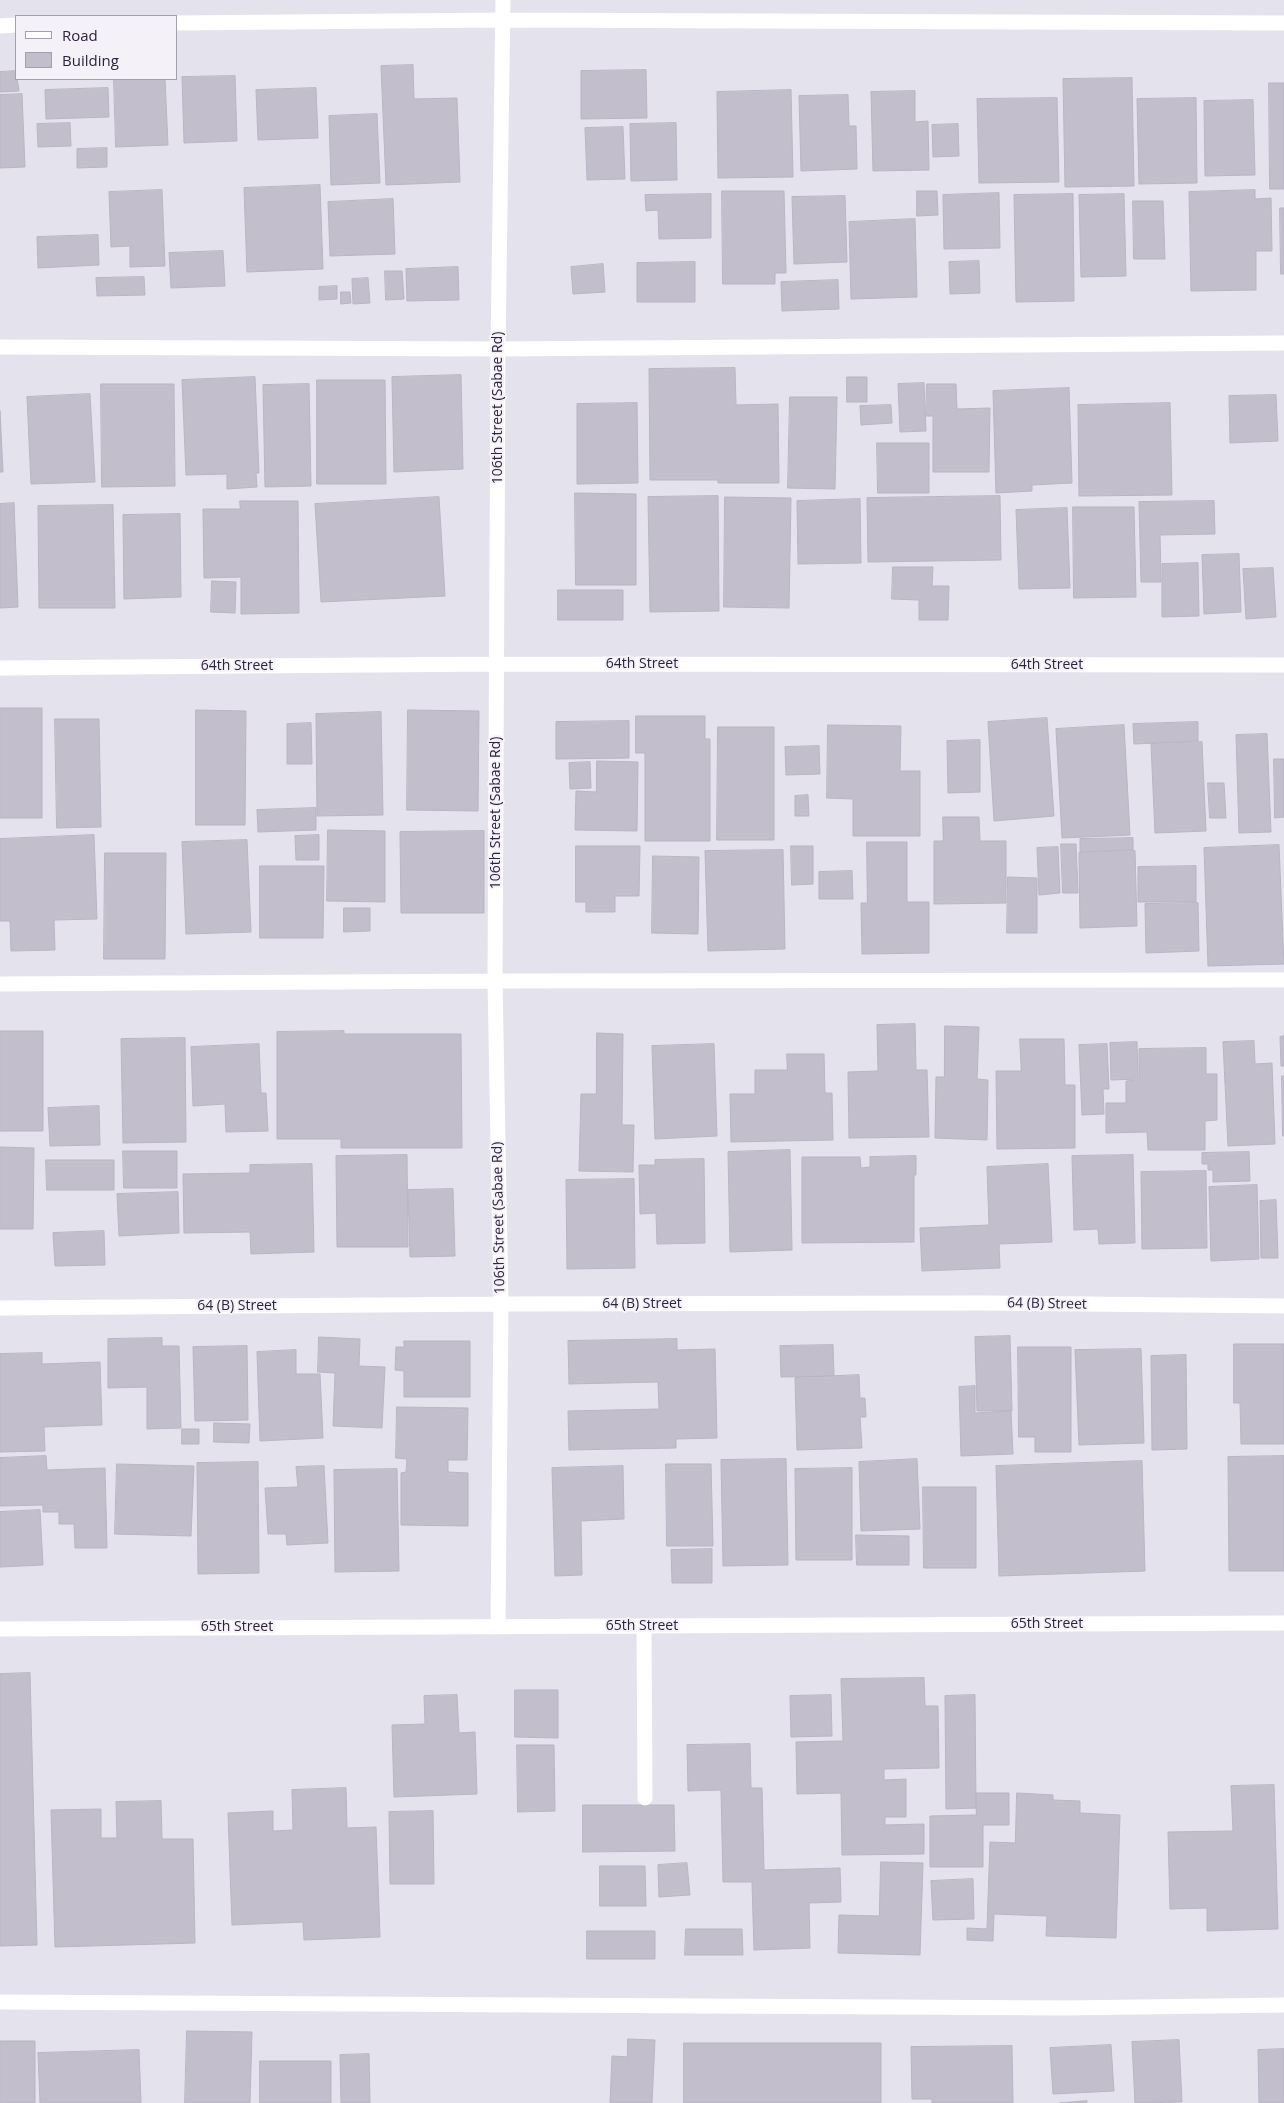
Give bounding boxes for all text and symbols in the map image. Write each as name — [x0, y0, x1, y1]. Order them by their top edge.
legend — [15, 15, 178, 80]
text: Road — [62, 25, 98, 45]
text: Building — [62, 50, 119, 70]
street label: 106th Street (Sabae Rd) — [490, 332, 506, 484]
street label: 64th Street — [606, 656, 678, 672]
street label: 64th Street — [1011, 657, 1083, 673]
street label: 64th Street — [201, 658, 273, 674]
street label: 106th Street (Sabae Rd) — [488, 737, 504, 889]
street label: 106th Street (Sabae Rd) — [489, 1142, 509, 1294]
street label: 64 (B) Street — [1007, 1295, 1087, 1313]
street label: 64 (B) Street — [602, 1296, 682, 1312]
street label: 64 (B) Street — [197, 1298, 277, 1314]
street label: 65th Street — [1011, 1616, 1083, 1632]
street label: 65th Street — [606, 1618, 678, 1634]
street label: 65th Street — [201, 1619, 273, 1635]

